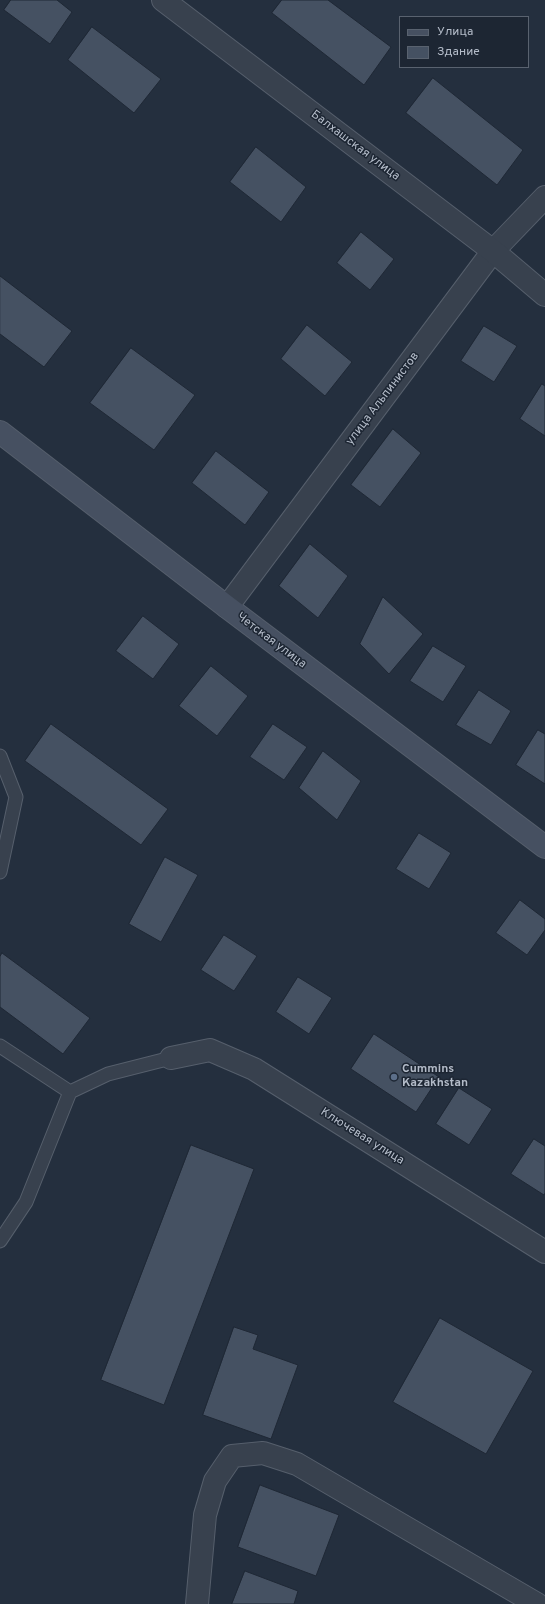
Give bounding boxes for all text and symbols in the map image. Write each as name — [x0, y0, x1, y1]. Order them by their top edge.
legend — [399, 16, 529, 68]
text: Улица — [437, 24, 473, 40]
text: Здание — [437, 44, 480, 60]
street label: Балхашская улица — [308, 108, 402, 184]
street label: улица Альпинистов — [343, 350, 423, 448]
street label: Четская улица — [233, 610, 309, 672]
place label: Cummins Kazakhstan — [402, 1063, 468, 1091]
marker: Cummins Kazakhstan — [389, 1072, 399, 1082]
street label: Ключевая улица — [317, 1105, 407, 1169]

